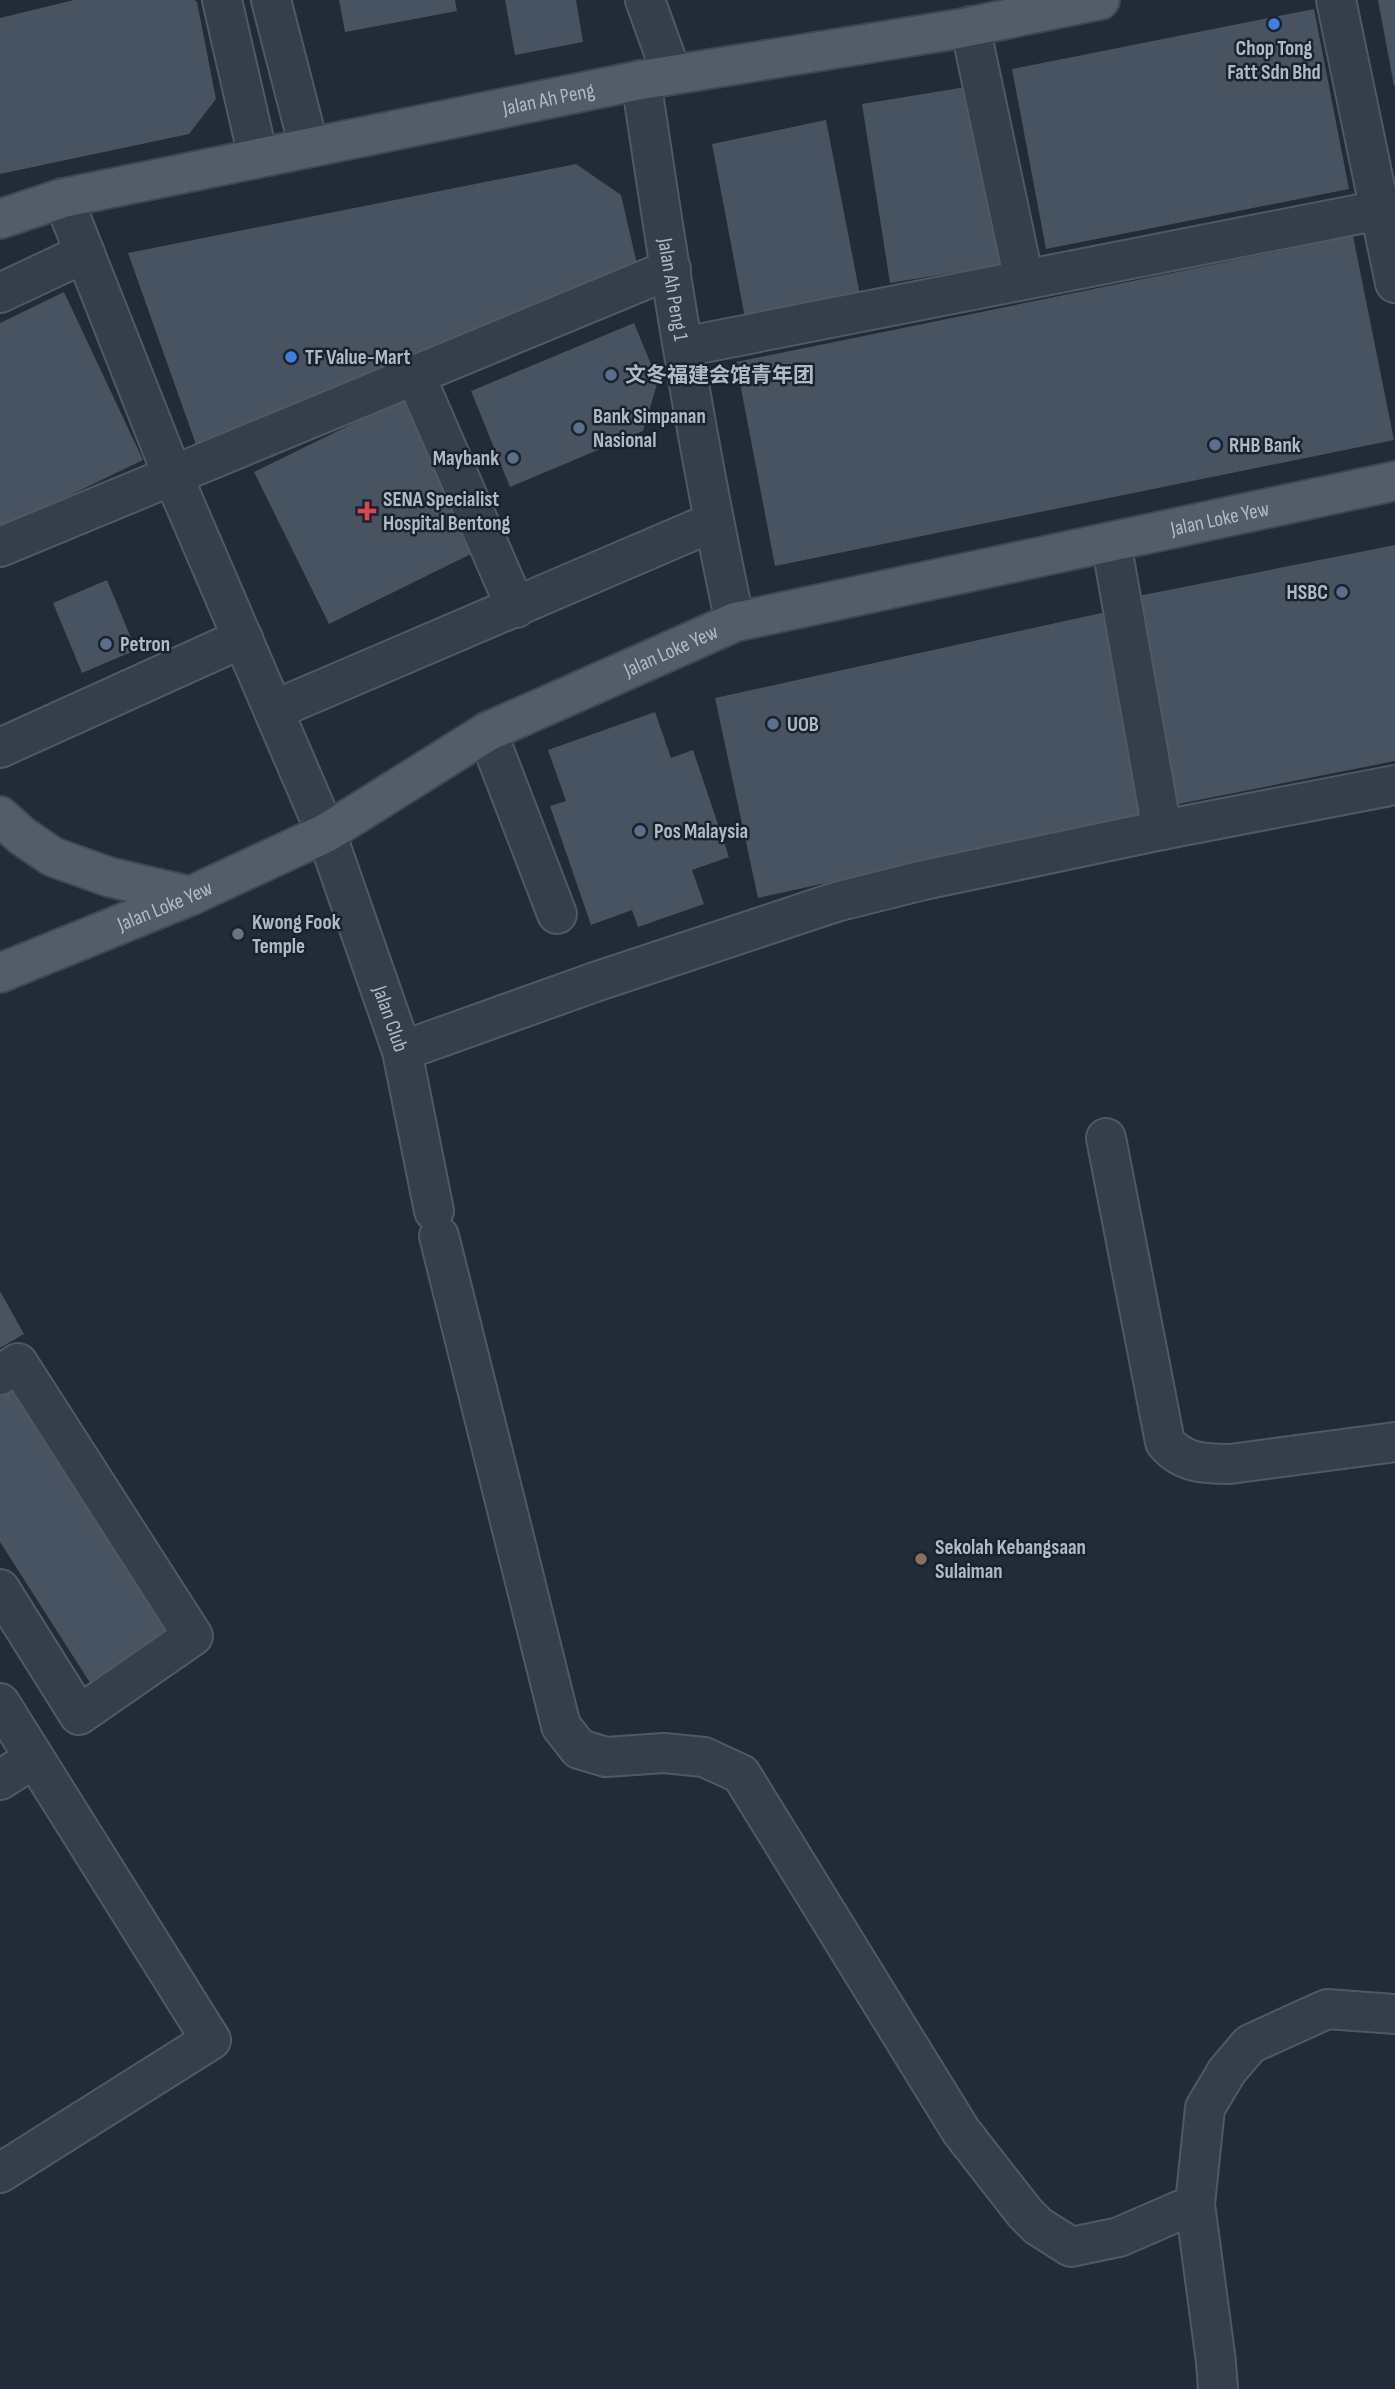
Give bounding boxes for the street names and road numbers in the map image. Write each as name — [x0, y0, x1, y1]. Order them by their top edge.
street label: Jalan Ah Peng — [499, 77, 597, 121]
street label: Jalan Ah Peng 1 — [653, 235, 694, 343]
street label: Jalan Loke Yew — [1167, 496, 1272, 541]
street label: Jalan Loke Yew — [619, 619, 722, 683]
street label: Jalan Loke Yew — [113, 875, 216, 937]
street label: Jalan Club — [367, 981, 414, 1055]

